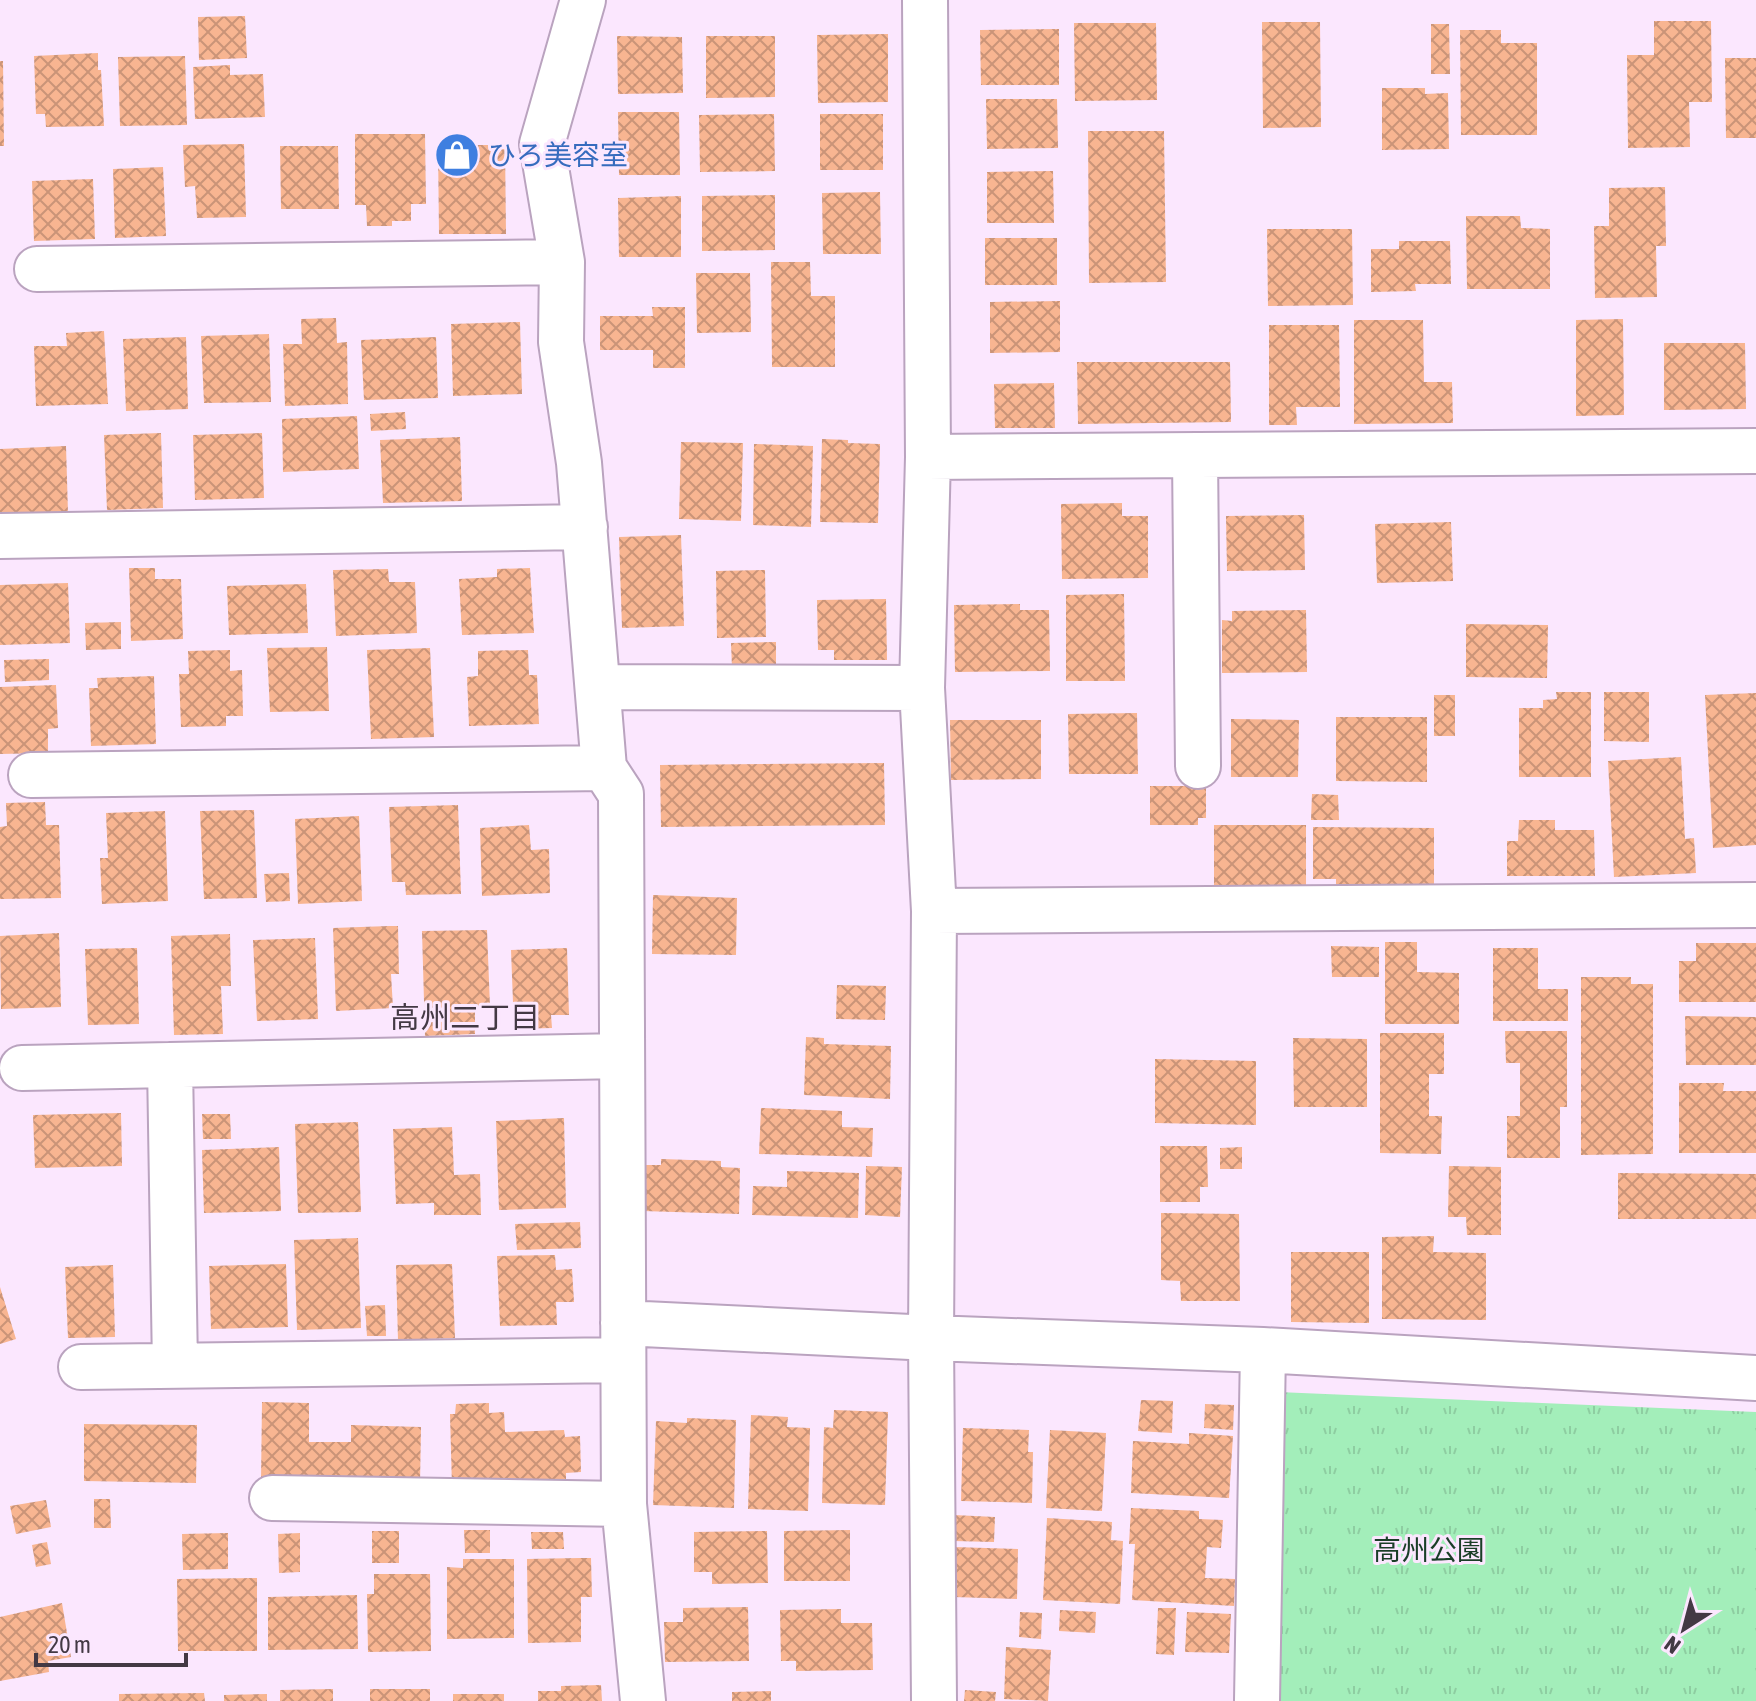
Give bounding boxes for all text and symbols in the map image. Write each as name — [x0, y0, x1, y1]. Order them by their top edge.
shop icon: ひろ美容室 — [433, 131, 481, 179]
place label: ひろ美容室 — [488, 139, 628, 171]
district label: 高州二丁目 — [390, 1000, 540, 1034]
park label: 高州公園 — [1373, 1534, 1485, 1566]
north arrow — [1644, 1589, 1724, 1669]
scale bar — [36, 1617, 186, 1667]
text: 20 m — [48, 1631, 91, 1658]
text: N — [1659, 1631, 1685, 1660]

